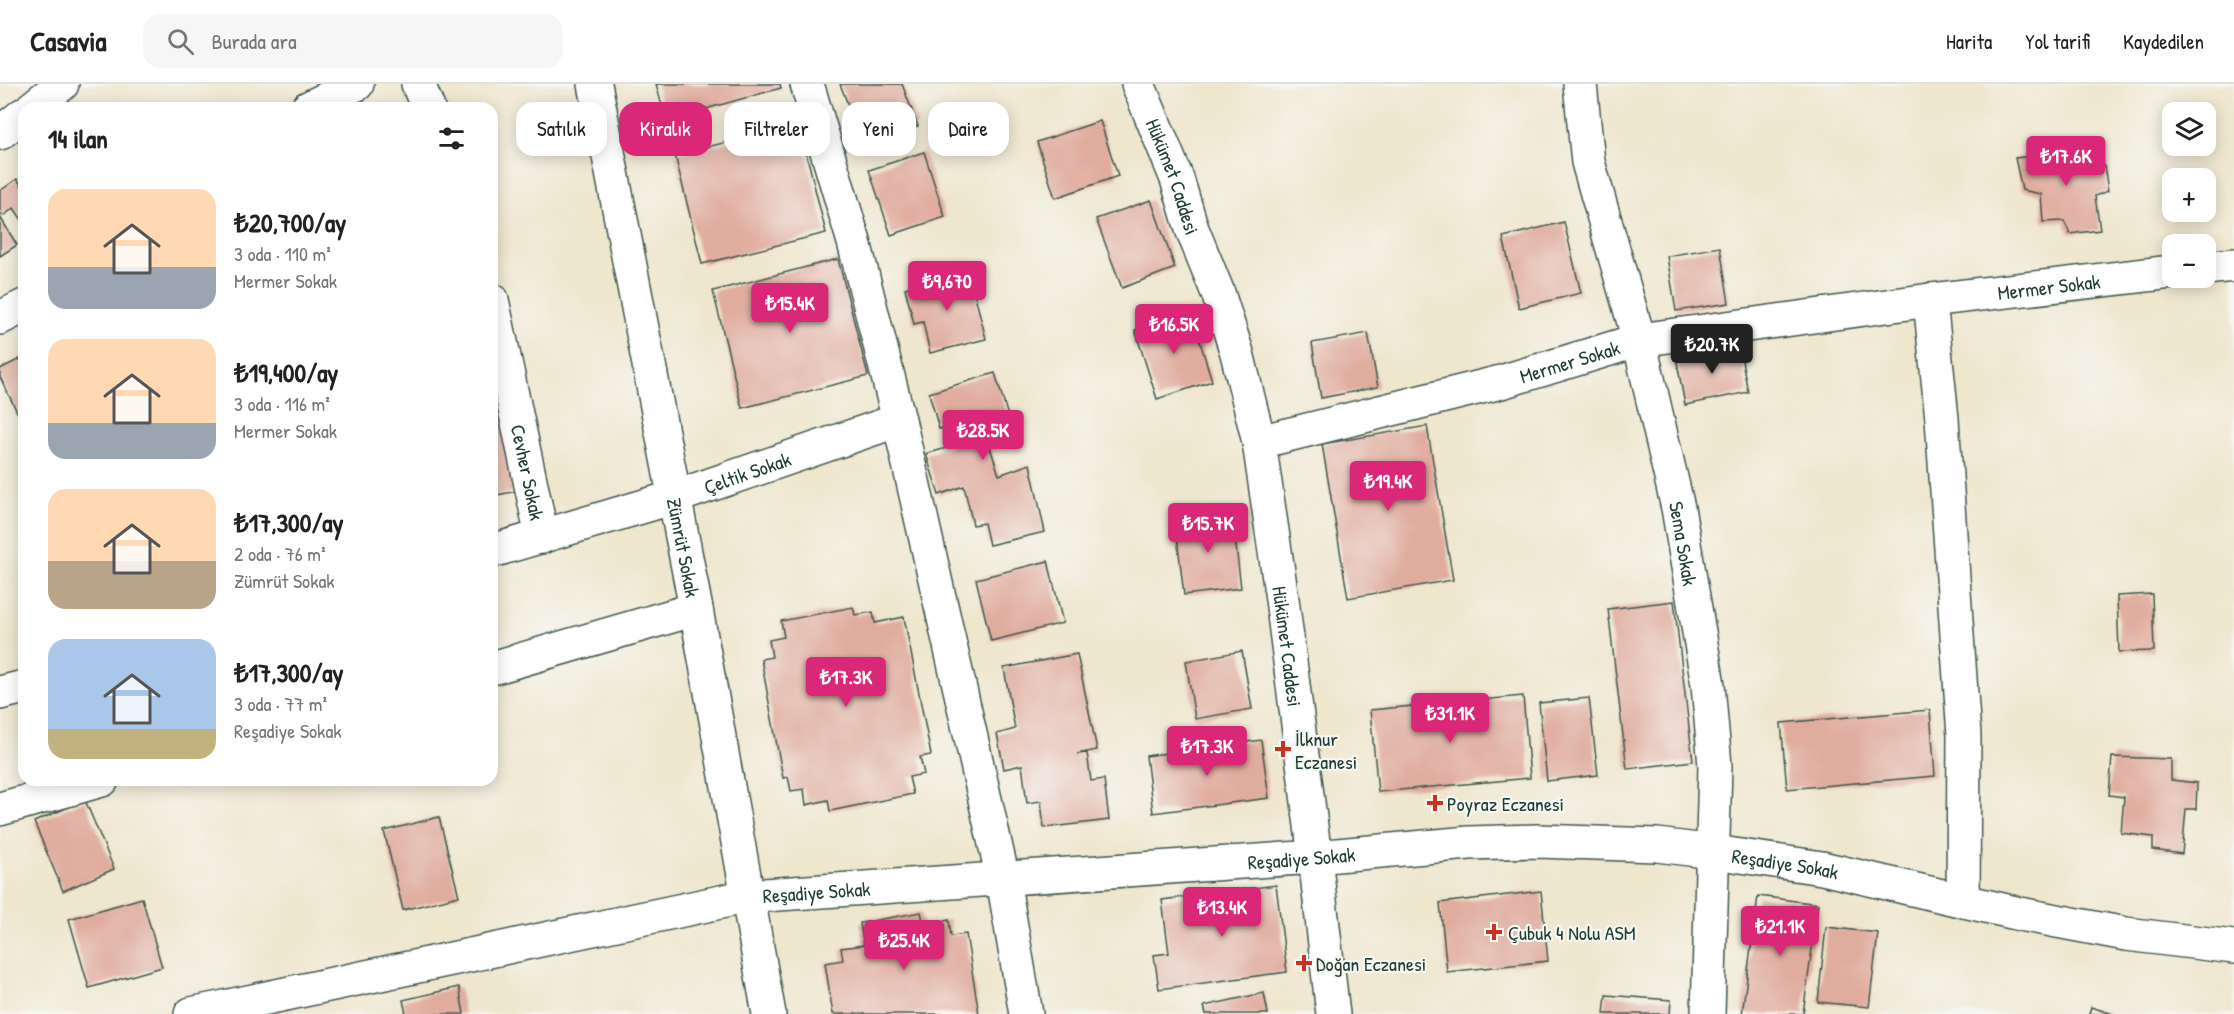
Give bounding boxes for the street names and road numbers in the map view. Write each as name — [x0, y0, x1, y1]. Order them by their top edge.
street label: Hükümet Caddesi — [1140, 114, 1206, 239]
street label: Mermer Sokak — [1996, 267, 2102, 306]
street label: Mermer Sokak — [1516, 333, 1623, 389]
street label: Cevher Sokak — [505, 422, 552, 523]
street label: Çeltik Sokak — [700, 445, 794, 500]
street label: Zümrüt Sokak — [661, 496, 707, 599]
street label: Sema Sokak — [1663, 499, 1704, 588]
street label: Hükümet Caddesi — [1267, 584, 1309, 708]
street label: Reşadiye Sokak — [1247, 840, 1356, 875]
street label: Reşadiye Sokak — [1730, 841, 1841, 885]
street label: Reşadiye Sokak — [762, 874, 871, 909]

